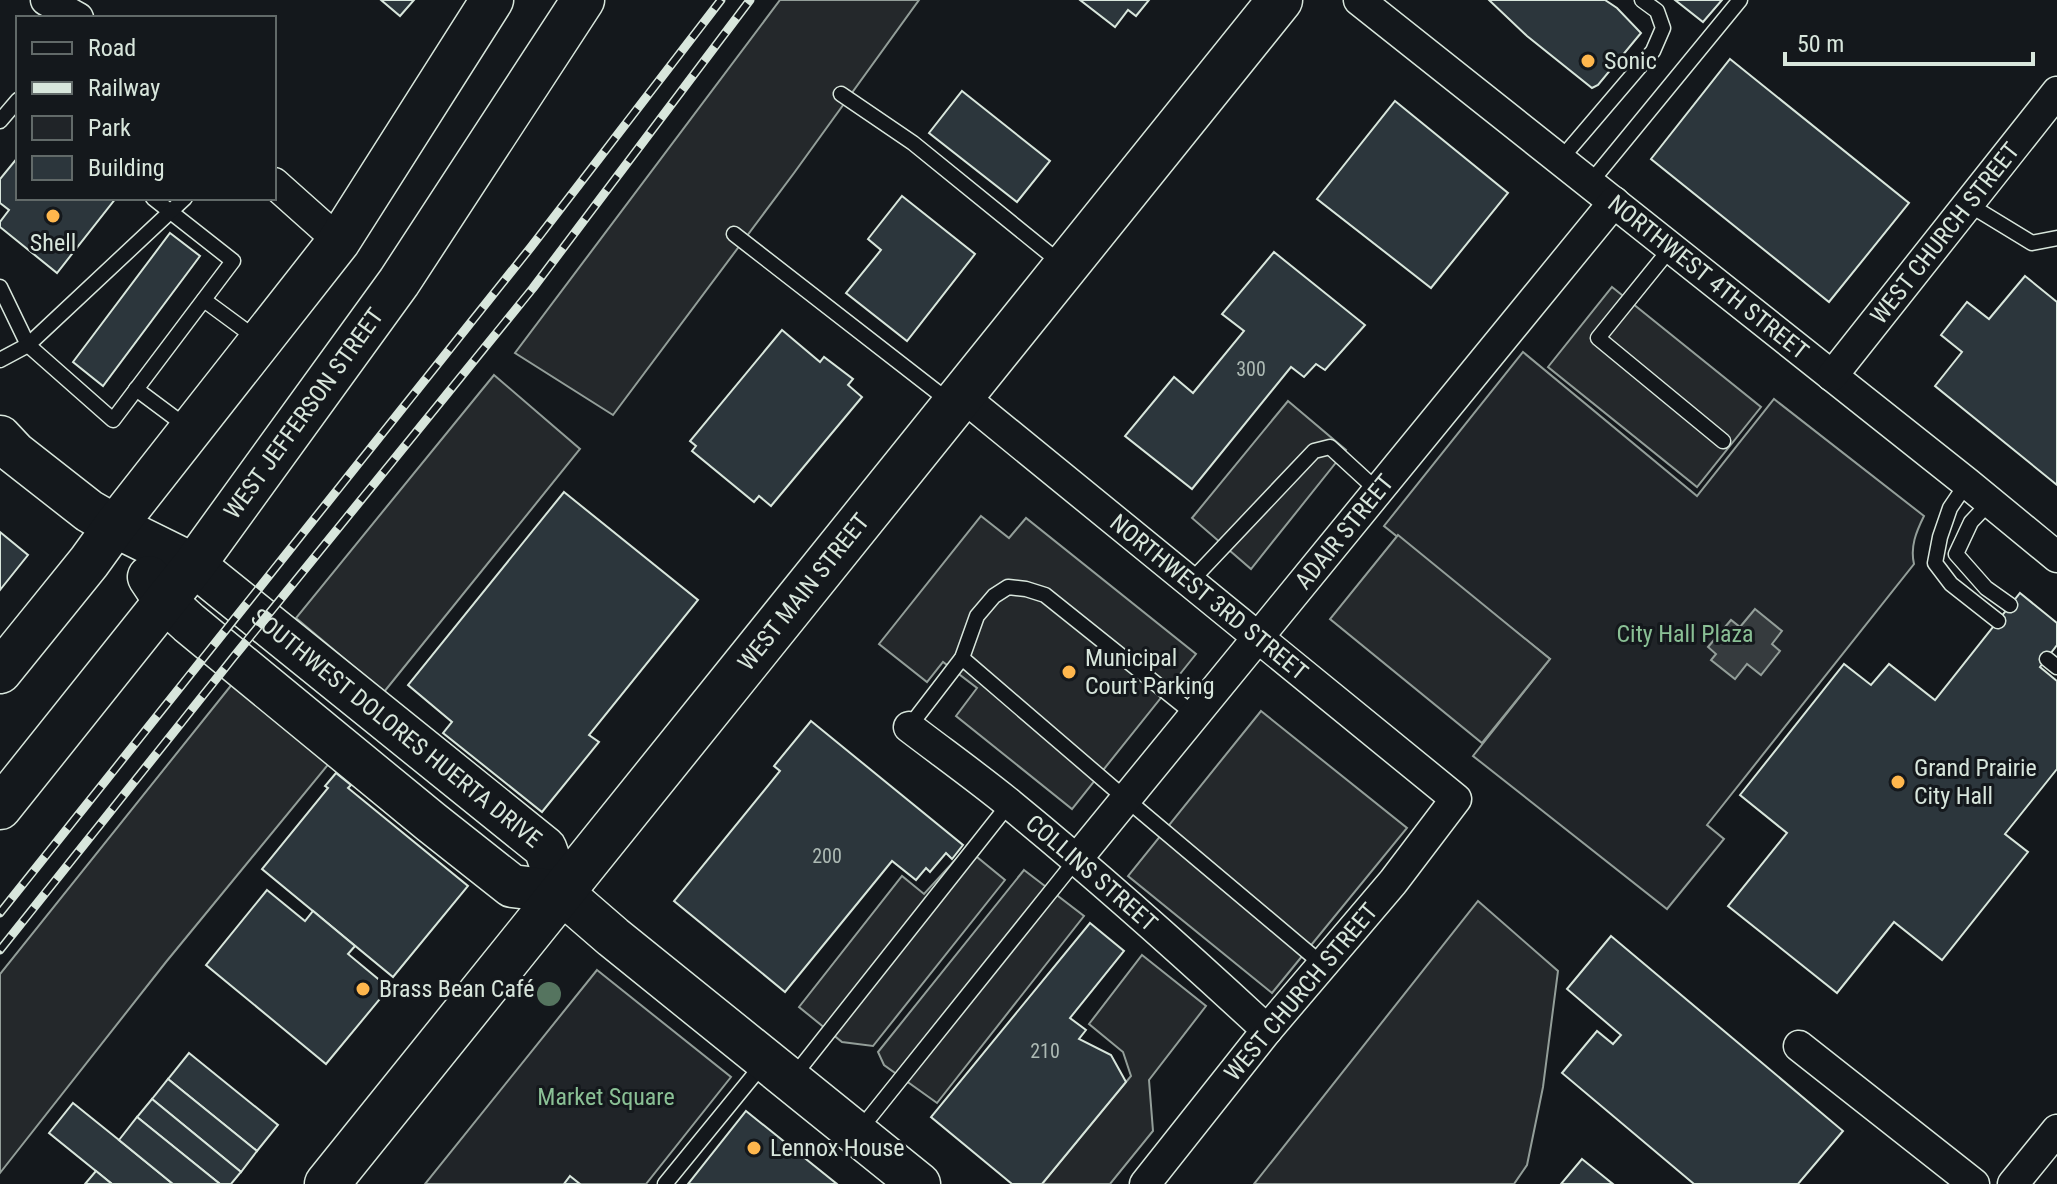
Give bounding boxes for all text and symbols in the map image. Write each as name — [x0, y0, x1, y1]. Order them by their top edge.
legend — [16, 16, 276, 200]
scale bar — [1785, 16, 2033, 66]
text: 50 m — [1797, 30, 1844, 58]
text: Road — [88, 34, 136, 62]
place label: Sonic — [1604, 47, 1657, 75]
marker: Sonic — [1579, 52, 1597, 70]
text: Railway — [88, 74, 160, 102]
text: Park — [88, 114, 131, 142]
street label: WEST CHURCH STREET — [1865, 137, 2025, 330]
text: Building — [88, 154, 165, 182]
street label: NORTHWEST 4TH STREET — [1602, 189, 1814, 365]
marker: Shell — [44, 207, 62, 225]
place label: Shell — [30, 229, 76, 257]
street label: WEST JEFFERSON STREET — [218, 303, 389, 524]
house number: 300 — [1236, 357, 1266, 381]
street label: ADAIR STREET — [1289, 469, 1399, 595]
street label: WEST MAIN STREET — [732, 508, 875, 676]
street label: NORTHWEST 3RD STREET — [1104, 508, 1313, 686]
street label: SOUTHWEST DOLORES HUERTA DRIVE — [246, 603, 547, 854]
park label: City Hall Plaza — [1617, 620, 1753, 648]
place label: Municipal Court Parking — [1085, 644, 1215, 700]
marker: Municipal Court Parking — [1060, 663, 1078, 681]
place label: Grand Prairie City Hall — [1914, 754, 2037, 810]
marker: Grand Prairie City Hall — [1889, 773, 1907, 791]
street label: COLLINS STREET — [1020, 809, 1163, 937]
house number: 200 — [812, 844, 842, 868]
street label: WEST CHURCH STREET — [1219, 898, 1383, 1086]
place label: Brass Bean Café — [379, 975, 534, 1003]
marker: Brass Bean Café — [354, 980, 372, 998]
house number: 210 — [1030, 1039, 1060, 1063]
park label: Market Square — [537, 1083, 675, 1111]
place label: Lennox House — [770, 1134, 904, 1162]
marker: Lennox House — [745, 1139, 763, 1157]

